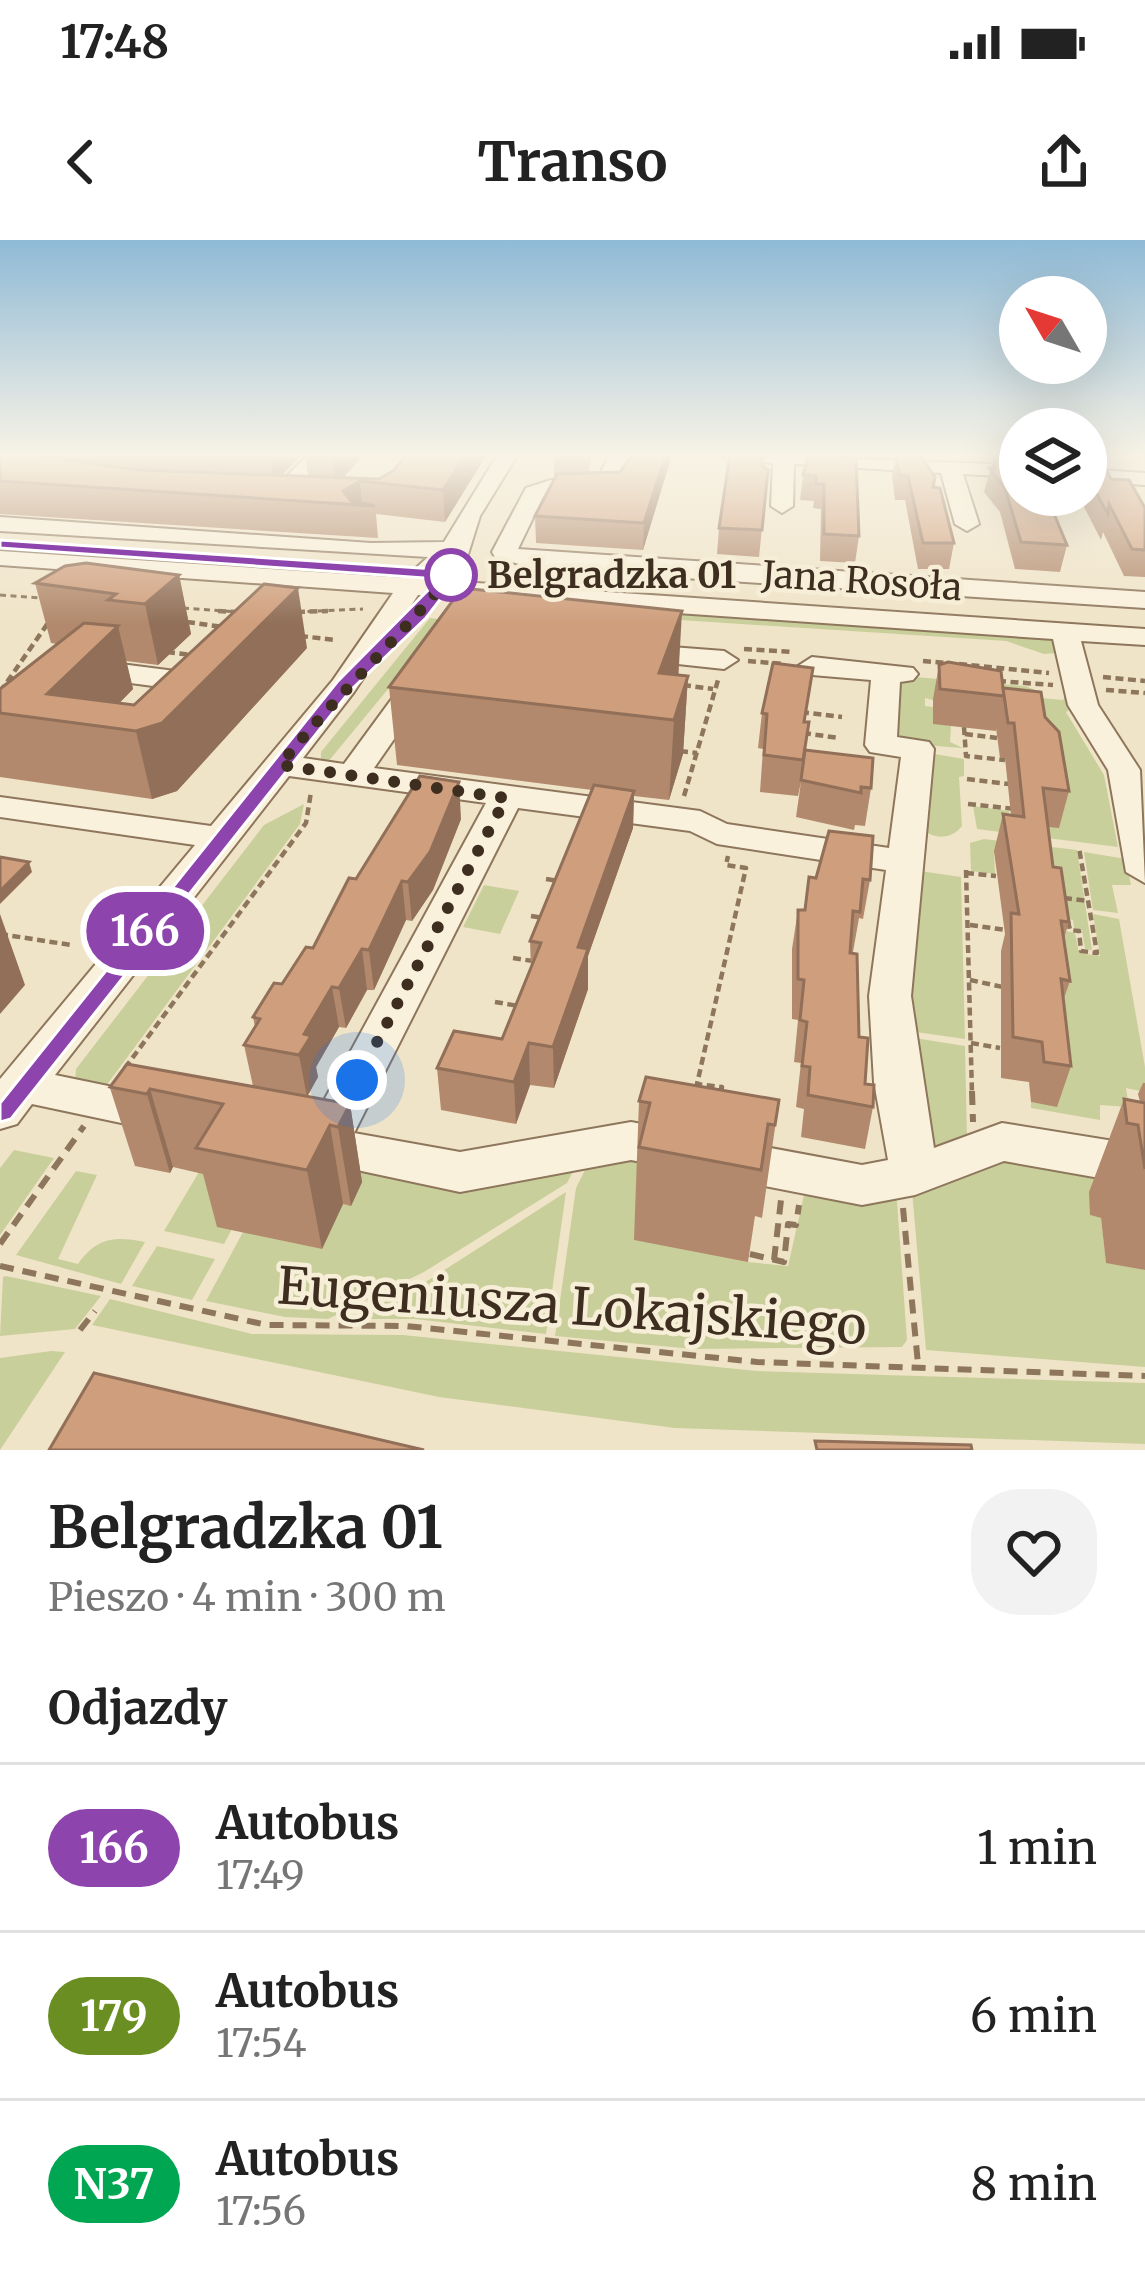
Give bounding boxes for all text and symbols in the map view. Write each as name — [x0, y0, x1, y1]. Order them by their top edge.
text: 17:48 — [60, 14, 169, 70]
text: Transo — [478, 128, 667, 196]
icon: back — [48, 129, 114, 195]
icon: share — [1031, 129, 1097, 195]
north arrow — [999, 276, 1107, 384]
map controls — [999, 276, 1107, 516]
button: layers — [999, 408, 1107, 516]
marker: Belgradzka 01 — [426, 550, 476, 600]
street label: Jana Rosoła — [760, 552, 963, 610]
place label: Belgradzka 01 — [487, 553, 736, 598]
line badge: 166 — [76, 892, 214, 970]
text: 166 — [110, 905, 180, 957]
your location — [327, 1050, 387, 1110]
street label: Eugeniusza Lokajskiego — [275, 1253, 869, 1359]
button: heart — [971, 1489, 1097, 1615]
text: Belgradzka 01 — [48, 1492, 443, 1564]
text: Pieszo · 4 min · 300 m — [48, 1573, 446, 1622]
text: Odjazdy — [48, 1680, 228, 1736]
text: Autobus — [216, 1795, 399, 1851]
text: 1 min — [977, 1820, 1097, 1876]
text: 166 — [79, 1822, 149, 1874]
text: 17:49 — [216, 1851, 305, 1900]
text: Autobus — [216, 1963, 399, 2019]
text: 6 min — [970, 1988, 1097, 2044]
text: 179 — [80, 1990, 148, 2042]
text: 17:54 — [216, 2019, 306, 2068]
text: Autobus — [216, 2131, 399, 2187]
text: 8 min — [971, 2156, 1097, 2212]
text: N37 — [74, 2158, 154, 2210]
text: 17:56 — [216, 2187, 306, 2236]

